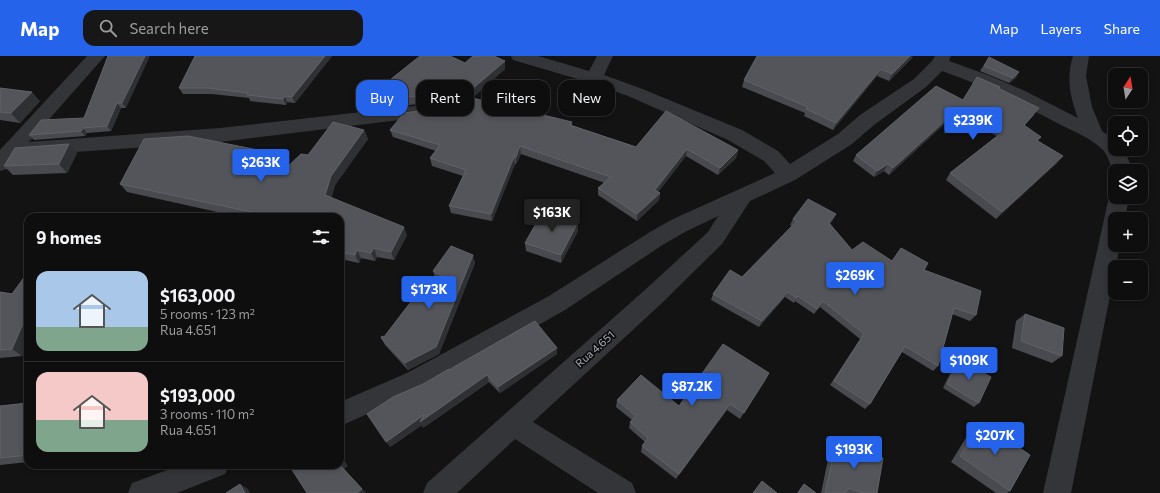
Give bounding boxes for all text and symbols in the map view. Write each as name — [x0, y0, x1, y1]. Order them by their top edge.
search box — [83, 10, 363, 46]
text: Map — [20, 17, 59, 40]
icon: search — [97, 17, 119, 39]
text: Search here — [129, 19, 209, 37]
text: Map — [990, 20, 1018, 37]
text: Layers — [1040, 20, 1082, 37]
text: Share — [1104, 20, 1140, 37]
north arrow — [1108, 68, 1148, 108]
map controls — [1108, 68, 1148, 300]
chip: Buy — [356, 80, 408, 116]
chip: Rent — [416, 80, 474, 116]
chip: Filters — [482, 80, 550, 116]
chip: New — [558, 80, 615, 116]
pin: $239K — [945, 107, 1001, 141]
text: $239K — [953, 112, 993, 128]
button: locate — [1108, 116, 1148, 156]
pin: $263K — [233, 149, 289, 183]
text: $263K — [241, 154, 281, 170]
button: layers — [1108, 164, 1148, 204]
pin: $163K — [524, 199, 580, 233]
text: $163K — [533, 204, 571, 220]
button: + — [1108, 212, 1148, 252]
icon: filters — [310, 226, 332, 248]
text: 9 homes — [36, 227, 101, 248]
button: − — [1108, 260, 1148, 300]
pin: $269K — [827, 262, 883, 296]
text: $269K — [835, 267, 875, 283]
pin: $173K — [401, 276, 457, 310]
text: $173K — [410, 281, 448, 297]
text: $163,000 — [160, 285, 235, 306]
icon: home — [68, 287, 116, 335]
text: 5 rooms · 123 m² — [160, 306, 255, 322]
text: Rua 4.651 — [160, 322, 217, 338]
street label: Rua 4.651 — [572, 328, 617, 370]
pin: $109K — [941, 347, 997, 381]
text: $109K — [949, 352, 989, 368]
pin: $87.2K — [659, 373, 725, 407]
text: $87.2K — [671, 378, 713, 394]
text: $193,000 — [160, 385, 235, 406]
icon: home — [68, 388, 116, 436]
text: 3 rooms · 110 m² — [160, 406, 254, 422]
text: Rua 4.651 — [160, 422, 217, 438]
pin: $207K — [967, 422, 1023, 456]
text: $207K — [975, 427, 1015, 443]
pin: $193K — [826, 436, 882, 470]
text: $193K — [835, 441, 873, 457]

